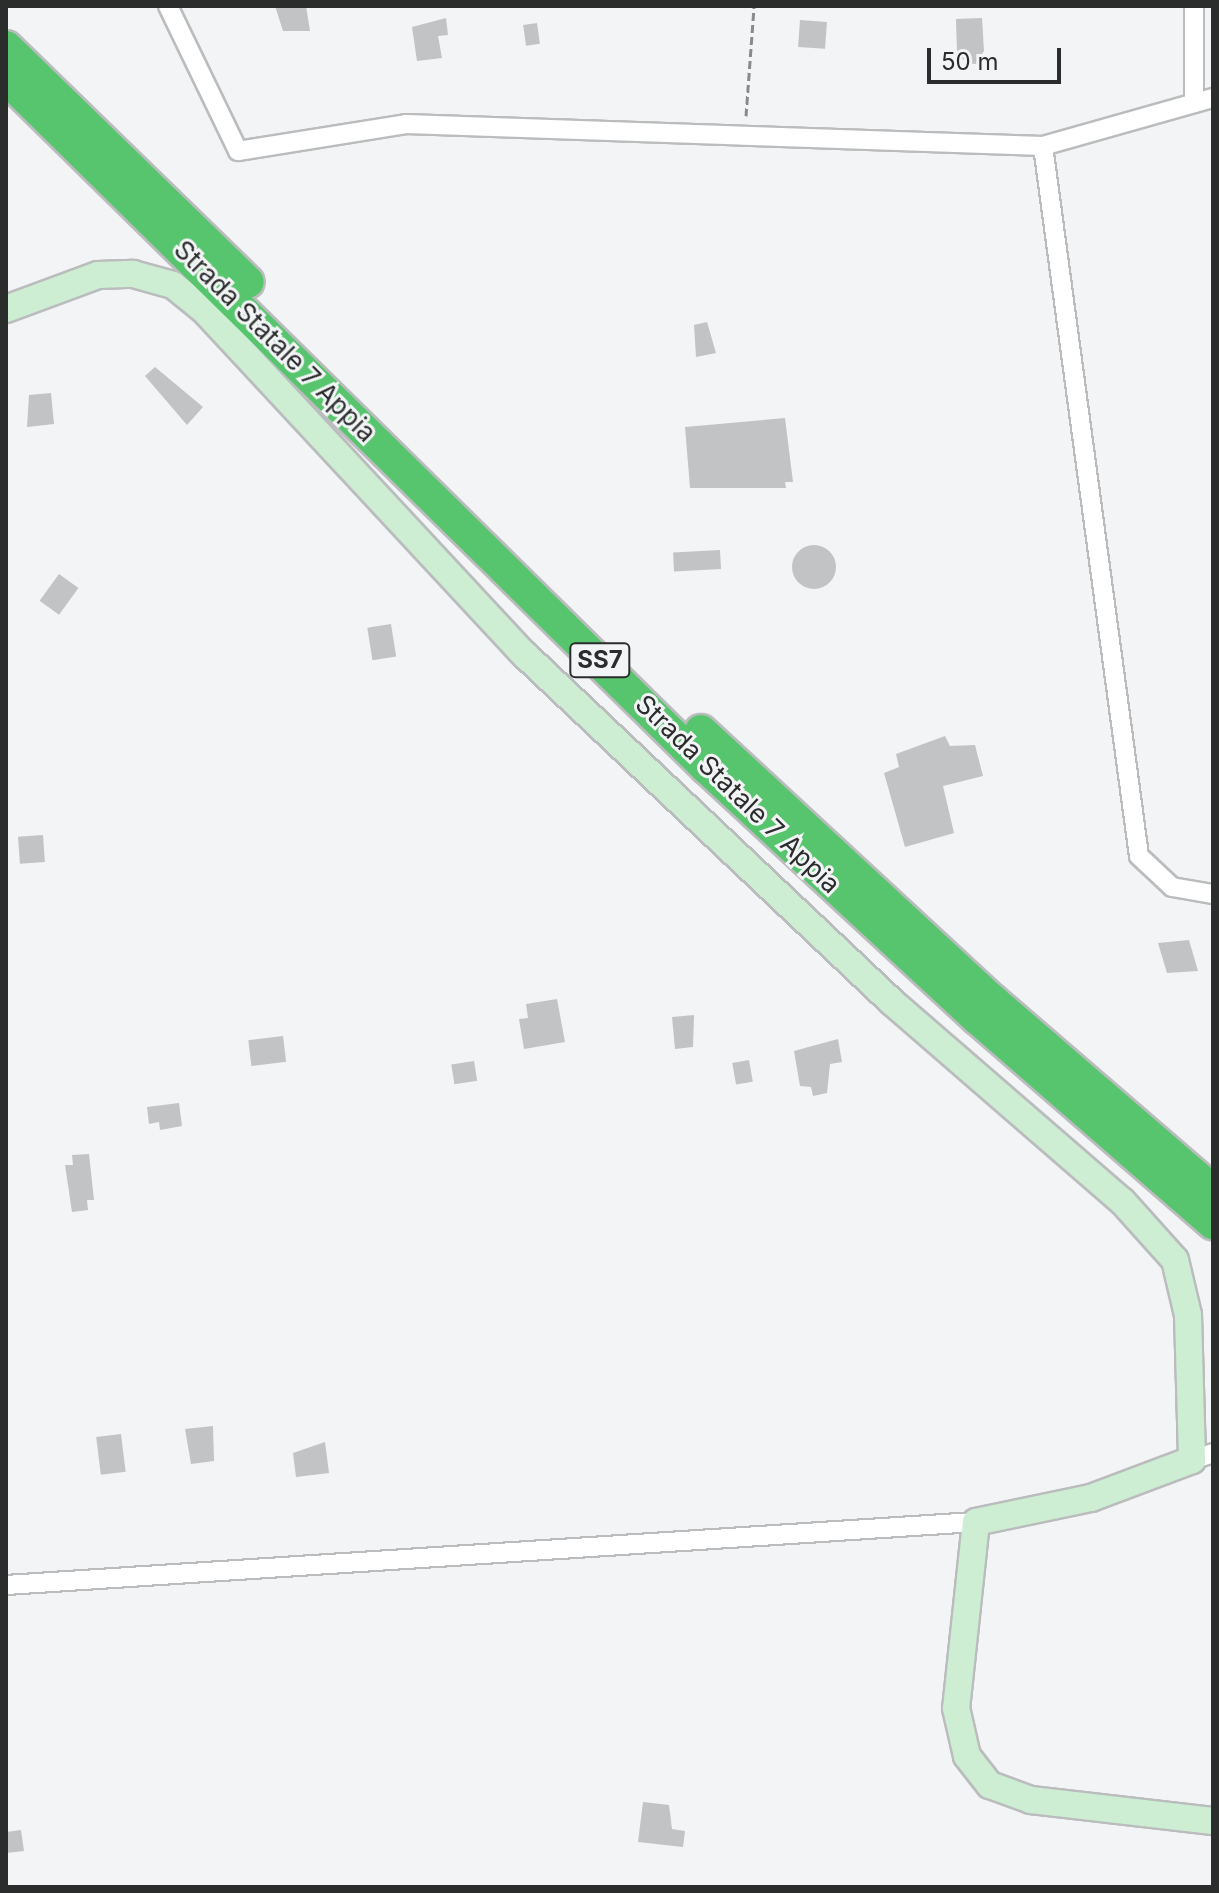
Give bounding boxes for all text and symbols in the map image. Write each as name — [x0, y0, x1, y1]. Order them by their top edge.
scale bar — [931, 32, 1065, 82]
text: 50 m — [941, 47, 999, 76]
street label: Strada Statale 7 Appia — [168, 234, 382, 448]
road number: SS7 — [568, 640, 632, 680]
street label: Strada Statale 7 Appia — [629, 688, 847, 900]

